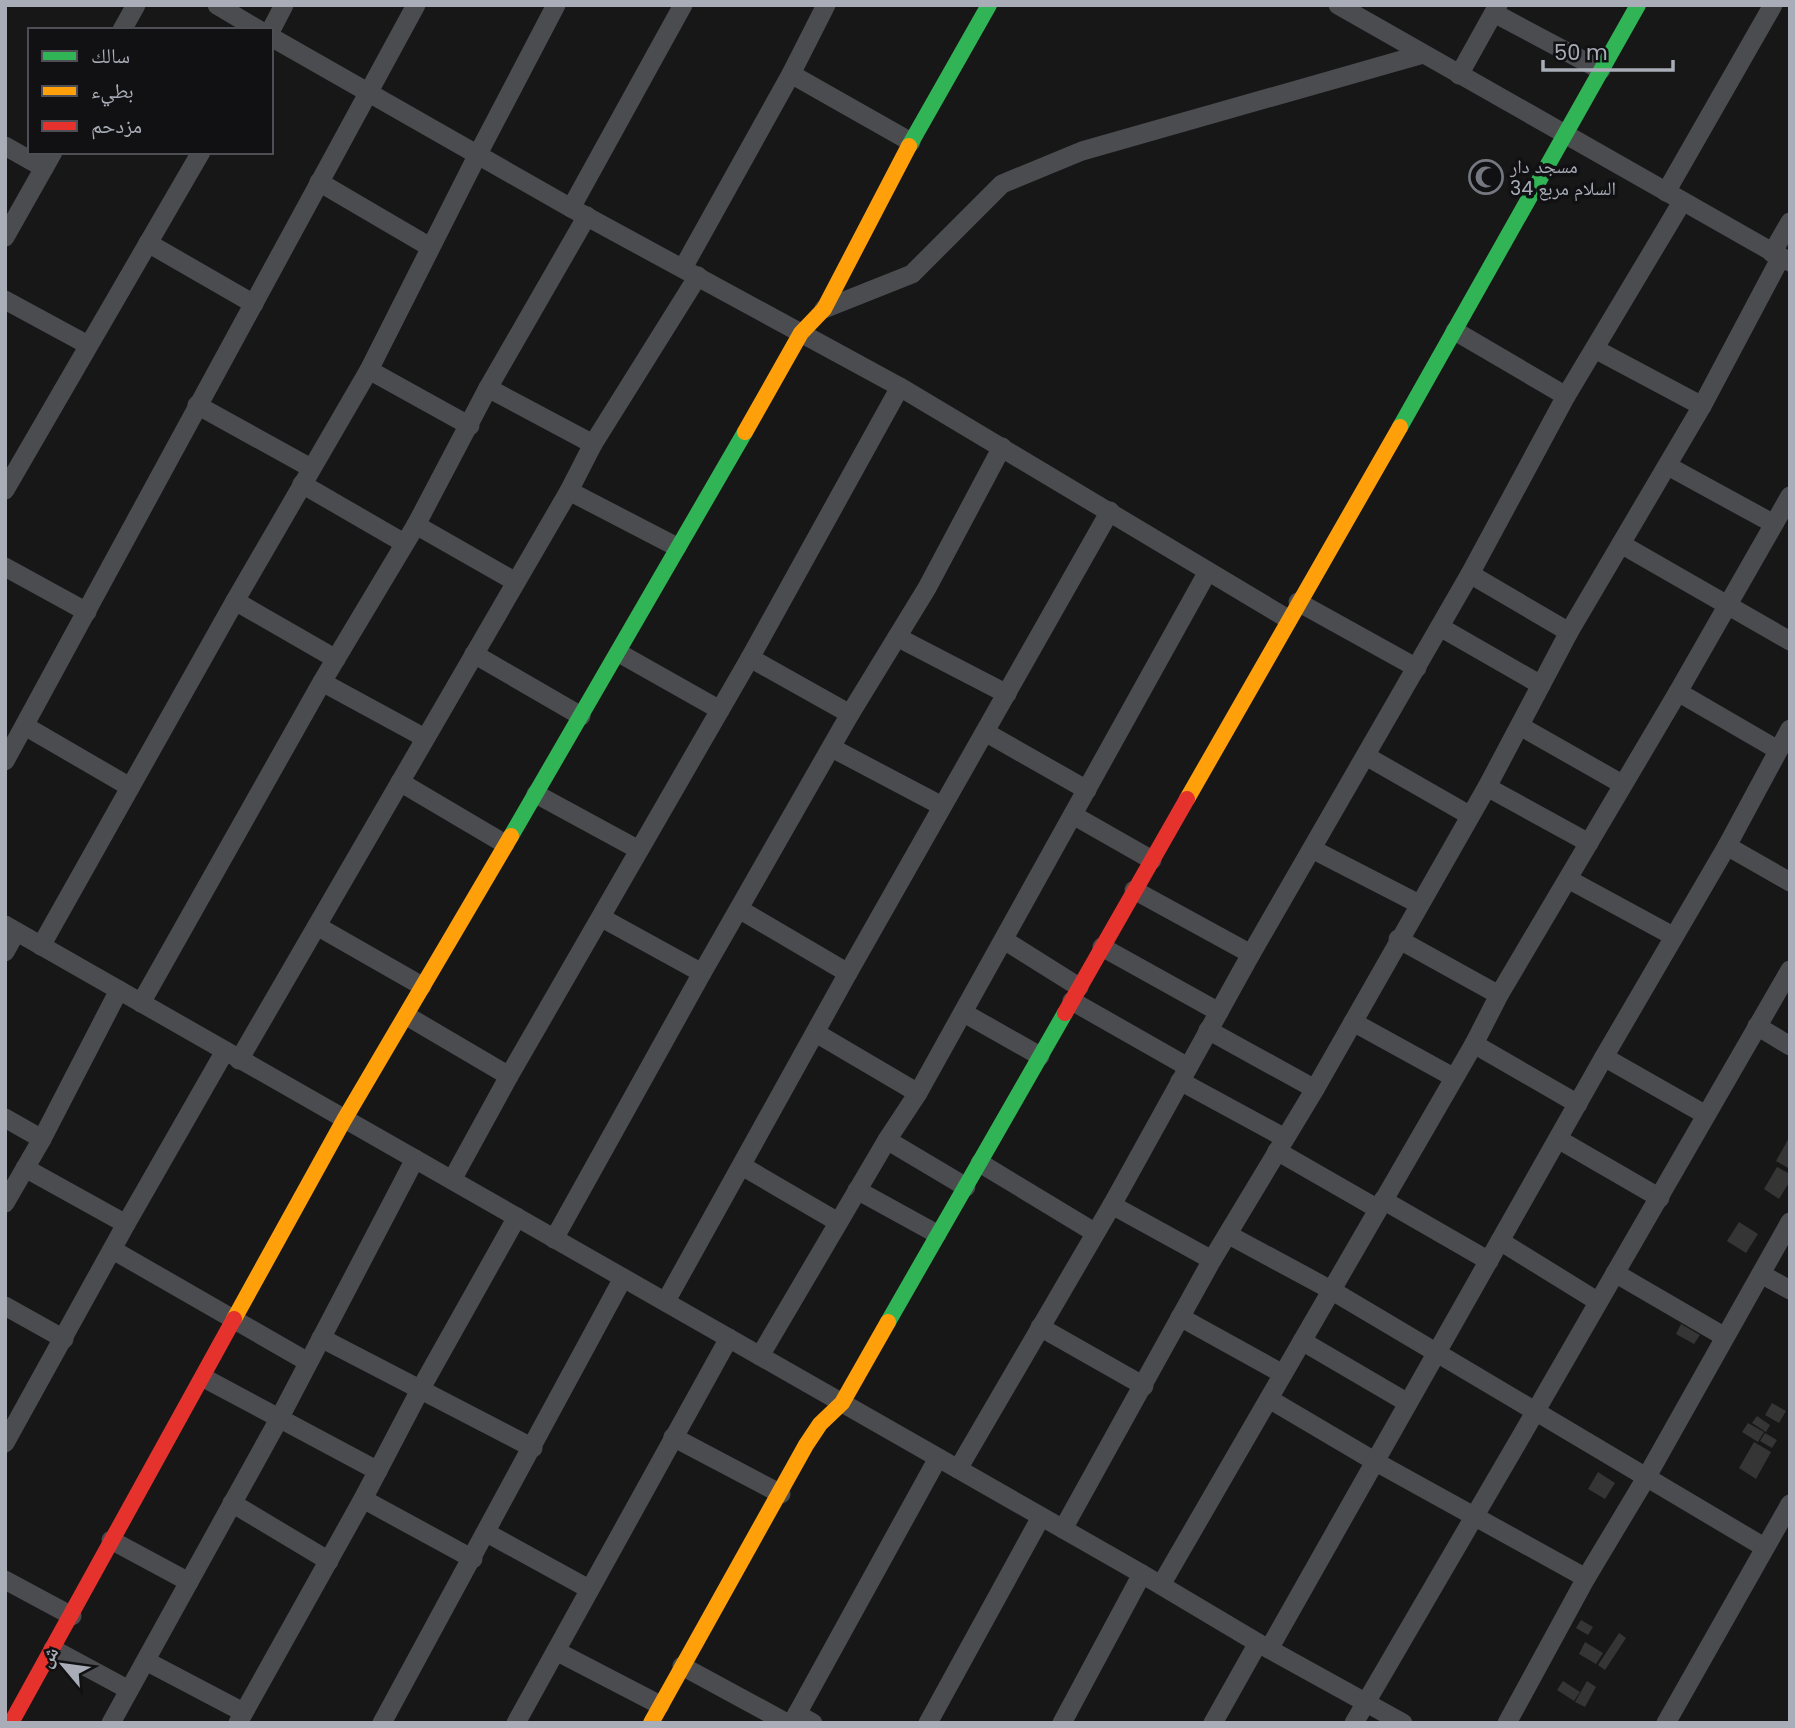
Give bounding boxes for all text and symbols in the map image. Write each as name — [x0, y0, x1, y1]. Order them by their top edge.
legend — [28, 28, 273, 154]
scale bar — [1543, 28, 1672, 72]
text: 50 m — [1554, 38, 1608, 67]
text: سالك — [91, 41, 130, 70]
text: بطيء — [91, 76, 134, 107]
text: مزدحم — [91, 111, 142, 140]
place label: مسجد دار السلام مربع 34 — [1509, 153, 1616, 202]
mosque icon: مسجد دار السلام مربع 34 — [1467, 158, 1505, 196]
north arrow — [28, 1630, 98, 1700]
text: ش — [32, 1642, 65, 1672]

